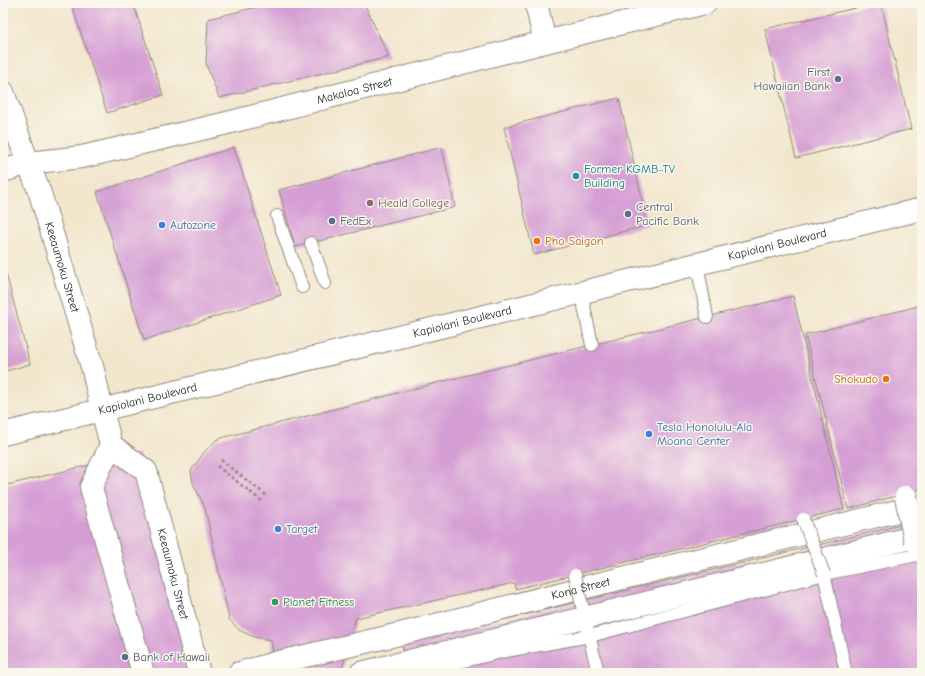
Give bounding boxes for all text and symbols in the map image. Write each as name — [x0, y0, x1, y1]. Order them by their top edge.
place label: First Hawaiian Bank — [754, 65, 831, 93]
street label: Makaloa Street — [315, 74, 394, 107]
marker: First Hawaiian Bank — [833, 74, 843, 84]
place label: Former KGMB-TV Building — [584, 162, 676, 190]
marker: Former KGMB-TV Building — [571, 171, 581, 181]
place label: Heald College — [378, 196, 449, 210]
marker: Heald College — [365, 198, 375, 208]
place label: Central Pacific Bank — [636, 200, 699, 228]
marker: Central Pacific Bank — [623, 209, 633, 219]
place label: FedEx — [340, 214, 372, 228]
marker: FedEx — [327, 216, 337, 226]
place label: Autozone — [170, 218, 216, 232]
street label: Keeaumoku Street — [42, 220, 82, 314]
marker: Autozone — [157, 220, 167, 230]
street label: Kapiolani Boulevard — [726, 226, 828, 263]
place label: Pho Saigon — [545, 234, 603, 248]
marker: Pho Saigon — [532, 236, 542, 246]
street label: Kapiolani Boulevard — [412, 303, 513, 340]
place label: Shokudo — [834, 372, 878, 386]
marker: Shokudo — [881, 374, 891, 384]
street label: Kapiolani Boulevard — [97, 380, 198, 417]
place label: Tesla Honolulu-Ala Moana Center — [657, 420, 752, 448]
marker: Tesla Honolulu-Ala Moana Center — [644, 429, 654, 439]
place label: Target — [286, 522, 318, 536]
marker: Target — [273, 524, 283, 534]
street label: Keeaumoku Street — [154, 527, 192, 621]
street label: Kona Street — [550, 574, 612, 602]
place label: Planet Fitness — [283, 595, 354, 609]
marker: Planet Fitness — [270, 597, 280, 607]
place label: Bank of Hawaii — [133, 650, 210, 664]
marker: Bank of Hawaii — [120, 652, 130, 662]

